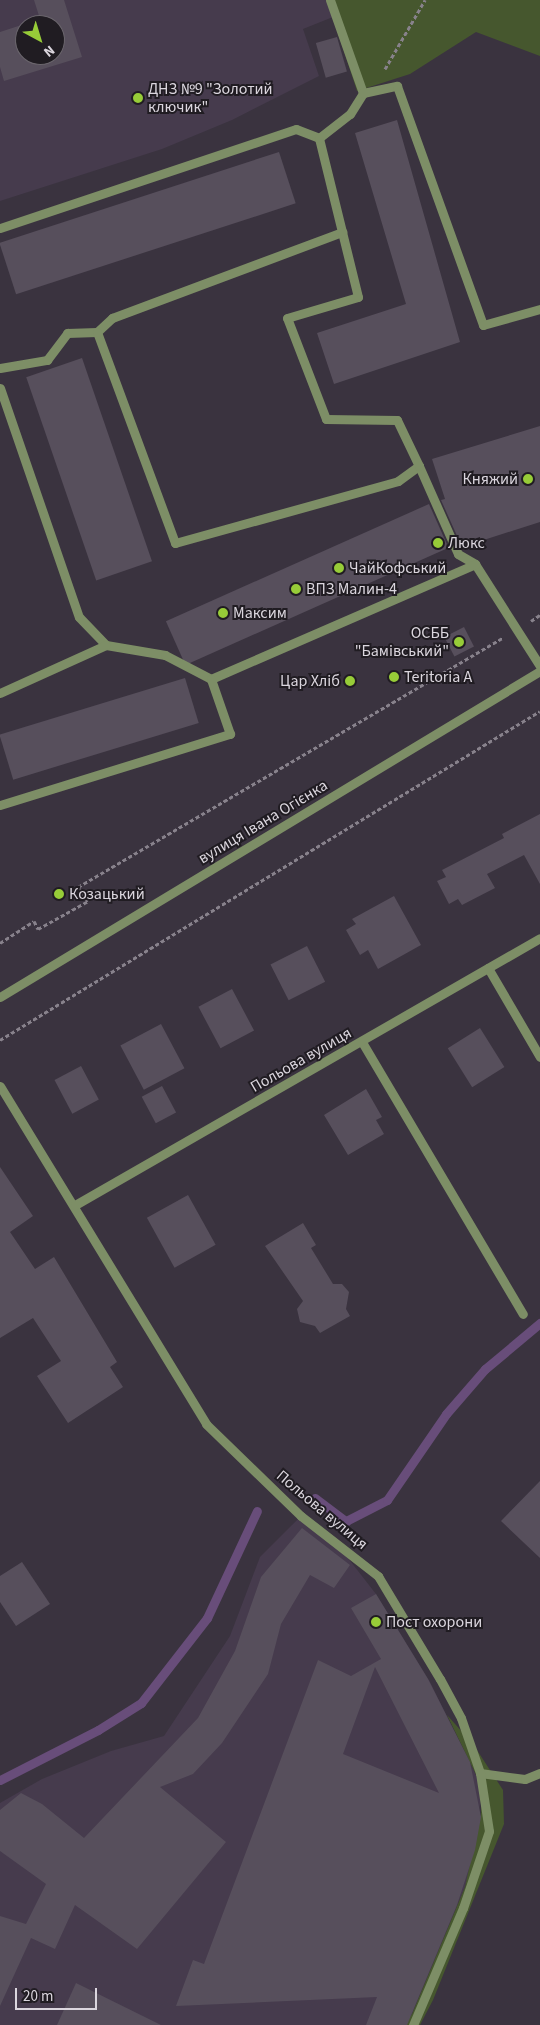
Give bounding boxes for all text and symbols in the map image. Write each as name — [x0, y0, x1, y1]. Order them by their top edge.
north arrow — [15, 15, 65, 65]
text: N — [39, 40, 59, 62]
place label: ДНЗ №9 "Золотий ключик" — [148, 79, 273, 117]
marker: ДНЗ №9 "Золотий ключик" — [132, 92, 144, 104]
place label: Княжий — [462, 469, 518, 489]
marker: Княжий — [522, 473, 534, 485]
place label: Люкс — [448, 533, 485, 553]
marker: Люкс — [432, 537, 444, 549]
place label: ЧайКофський — [349, 558, 446, 578]
marker: ЧайКофський — [333, 562, 345, 574]
place label: ВПЗ Малин-4 — [306, 579, 397, 599]
marker: ВПЗ Малин-4 — [290, 583, 302, 595]
place label: Максим — [233, 603, 287, 623]
marker: Максим — [217, 607, 229, 619]
place label: ОСББ "Бамівський" — [355, 623, 449, 661]
marker: ОСББ "Бамівський" — [453, 636, 465, 648]
place label: Teritoria A — [404, 667, 472, 687]
place label: Цар Хліб — [280, 671, 340, 691]
marker: Teritoria A — [388, 671, 400, 683]
marker: Цар Хліб — [344, 675, 356, 687]
street label: вулиця Івана Огієнка — [195, 776, 331, 868]
place label: Козацький — [69, 884, 145, 904]
marker: Козацький — [53, 888, 65, 900]
street label: Польова вулиця — [247, 1023, 355, 1097]
street label: Польова вулиця — [272, 1466, 372, 1554]
place label: Пост охорони — [386, 1612, 482, 1632]
marker: Пост охорони — [370, 1616, 382, 1628]
scale bar — [18, 1978, 100, 2010]
text: 20 m — [23, 1986, 53, 2007]

